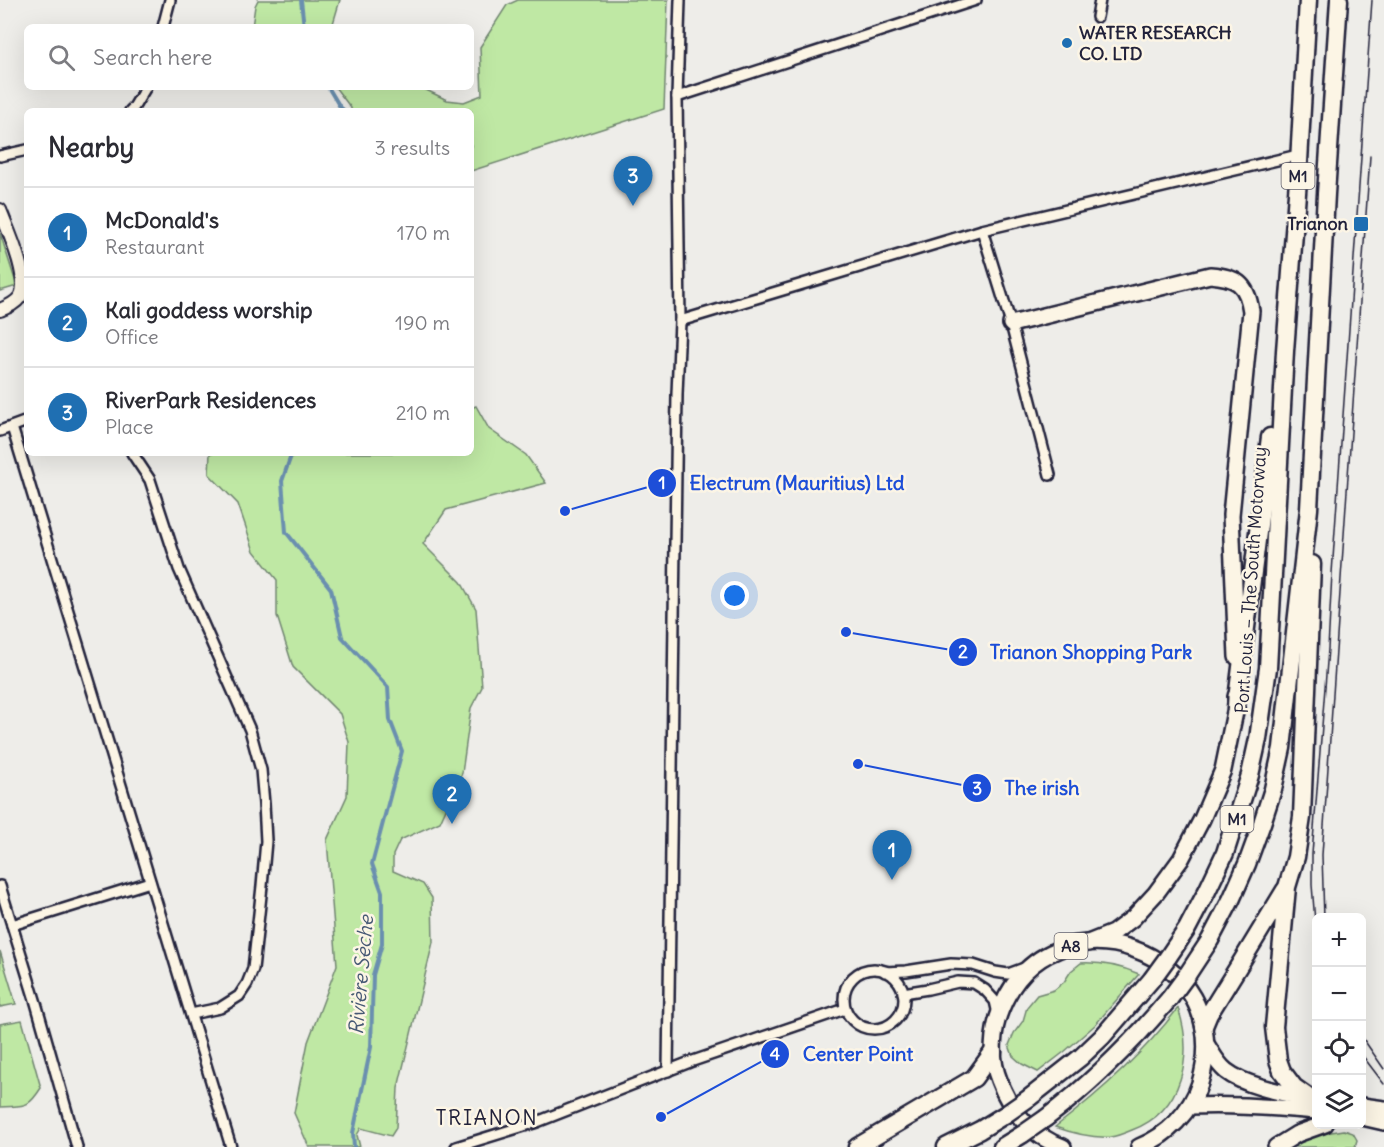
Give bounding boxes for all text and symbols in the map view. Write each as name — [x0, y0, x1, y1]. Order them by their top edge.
place label: WATER RESEARCH CO. LTD — [1079, 21, 1231, 65]
search box — [24, 24, 474, 90]
marker: WATER RESEARCH CO. LTD — [1060, 36, 1074, 50]
icon: search — [45, 41, 78, 74]
text: Search here — [93, 43, 212, 71]
text: Nearby — [48, 131, 134, 164]
text: 3 results — [374, 135, 450, 160]
pin: 3 — [614, 156, 652, 206]
road number: M1 — [1282, 163, 1314, 189]
text: McDonald's — [105, 206, 219, 234]
place label: Trianon — [1287, 212, 1349, 235]
marker: Trianon — [1352, 215, 1370, 233]
text: 1 — [64, 220, 71, 245]
text: 170 m — [397, 220, 450, 245]
text: Restaurant — [105, 234, 204, 259]
text: Kali goddess worship — [105, 296, 312, 324]
text: 2 — [62, 310, 73, 335]
text: 190 m — [395, 310, 450, 335]
text: Office — [105, 324, 159, 349]
text: RiverPark Residences — [105, 386, 316, 414]
text: 3 — [62, 400, 73, 425]
text: 210 m — [396, 400, 450, 425]
text: Place — [105, 414, 153, 439]
street label: Port Louis – The South Motorway — [1230, 446, 1271, 714]
callout: Electrum (Mauritius) Ltd — [647, 464, 916, 502]
text: Electrum (Mauritius) Ltd — [690, 470, 905, 495]
text: 1 — [658, 471, 666, 494]
your location — [720, 581, 749, 610]
callout: Trianon Shopping Park — [948, 633, 1204, 671]
text: Trianon Shopping Park — [990, 639, 1192, 664]
text: 2 — [958, 640, 968, 663]
callout: The irish — [962, 769, 1092, 807]
pin: 2 — [432, 774, 472, 824]
text: The irish — [1004, 775, 1080, 800]
text: 3 — [972, 777, 982, 800]
road number: M1 — [1220, 806, 1254, 832]
pin: 1 — [872, 830, 912, 880]
water label: Rivière Sèche — [343, 913, 378, 1036]
map controls — [1312, 913, 1366, 1129]
button: + — [1312, 913, 1366, 967]
road number: A8 — [1054, 933, 1088, 959]
button: − — [1312, 967, 1366, 1021]
button: locate — [1312, 1021, 1366, 1075]
callout: Center Point — [760, 1035, 925, 1073]
text: Center Point — [803, 1041, 914, 1066]
text: 4 — [770, 1042, 781, 1065]
button: layers — [1312, 1075, 1366, 1129]
district label: TRIANON — [436, 1104, 538, 1131]

